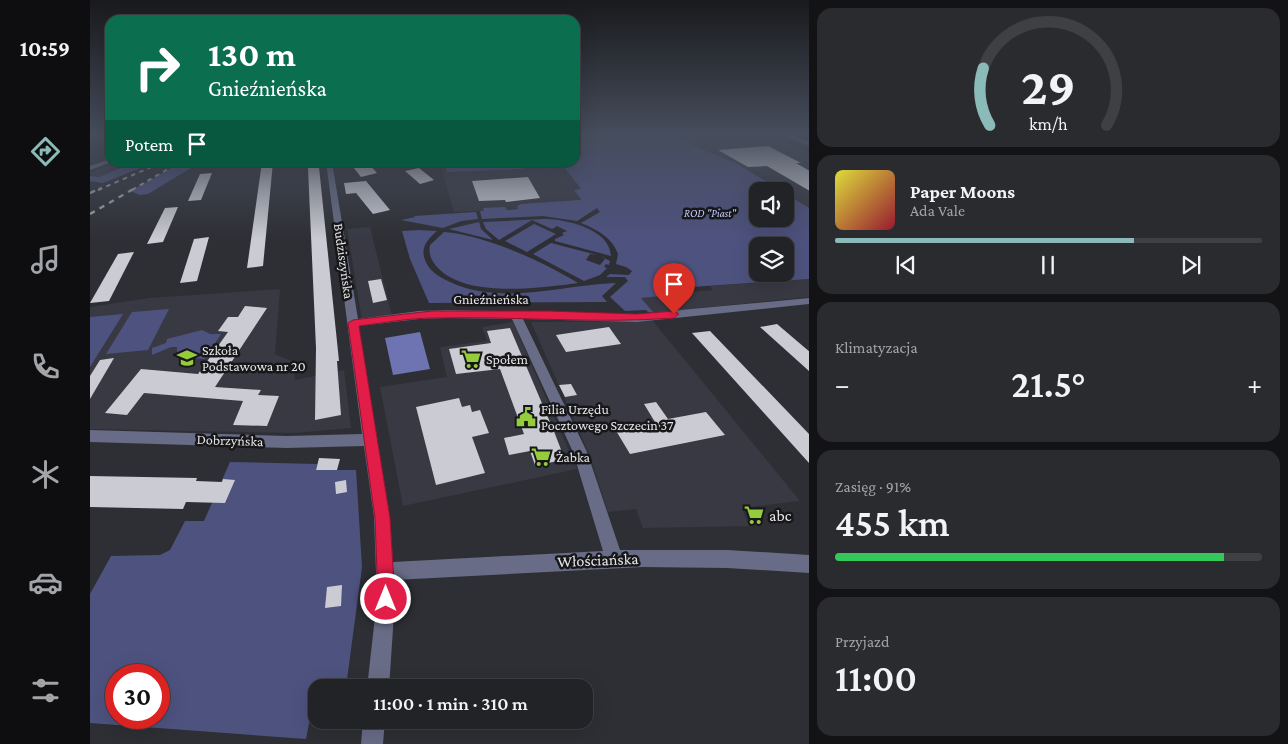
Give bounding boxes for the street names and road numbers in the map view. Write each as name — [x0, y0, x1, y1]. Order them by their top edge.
street label: Budziszyńska — [331, 222, 357, 300]
street label: Gnieźnieńska — [453, 291, 529, 307]
street label: Dobrzyńska — [196, 431, 264, 449]
street label: Włościańska — [557, 550, 639, 570]

